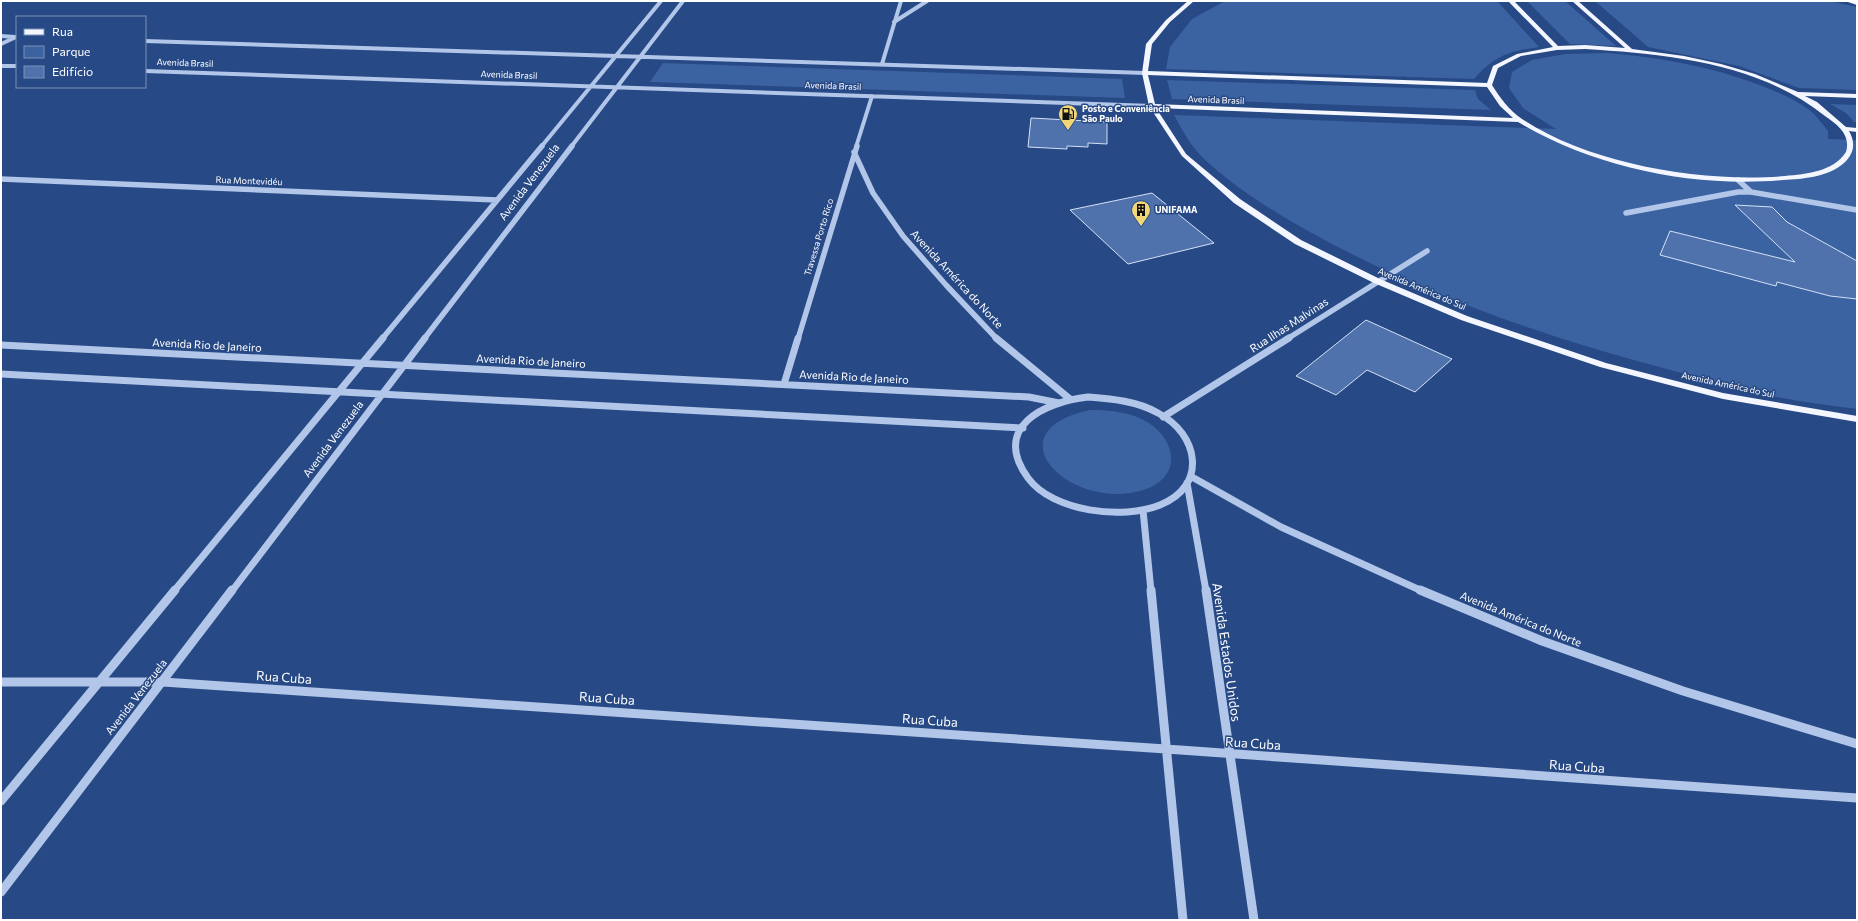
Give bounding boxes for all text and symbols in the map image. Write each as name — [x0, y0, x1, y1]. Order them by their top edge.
legend — [16, 16, 146, 88]
text: Rua — [52, 24, 73, 38]
text: Parque — [52, 44, 90, 58]
street label: Avenida Brasil — [156, 56, 214, 69]
text: Edifício — [52, 64, 93, 78]
street label: Avenida Brasil — [480, 68, 538, 81]
street label: Avenida Brasil — [804, 79, 862, 92]
street label: Avenida Brasil — [1187, 93, 1245, 106]
fuel station icon: Posto e Conveniência São Paulo — [1057, 103, 1079, 131]
place label: Posto e Conveniência São Paulo — [1082, 103, 1170, 124]
street label: Avenida Venezuela — [496, 141, 562, 223]
street label: Rua Montevidéu — [215, 174, 283, 187]
street label: Travessa Porto Rico — [802, 197, 836, 277]
building icon: UNIFAMA — [1130, 199, 1152, 227]
place label: UNIFAMA — [1155, 204, 1198, 215]
street label: Avenida América do Norte — [908, 227, 1007, 331]
street label: Avenida América do Sul — [1376, 265, 1468, 312]
street label: Rua Ilhas Malvinas — [1247, 294, 1330, 355]
street label: Avenida Rio de Janeiro — [152, 335, 262, 355]
street label: Avenida Rio de Janeiro — [476, 351, 586, 371]
street label: Avenida Rio de Janeiro — [799, 367, 909, 387]
street label: Avenida América do Sul — [1681, 369, 1776, 400]
street label: Avenida Venezuela — [300, 398, 366, 480]
street label: Avenida Estados Unidos — [1209, 582, 1245, 722]
street label: Avenida América do Norte — [1459, 588, 1584, 649]
street label: Avenida Venezuela — [102, 656, 169, 737]
street label: Rua Cuba — [256, 667, 312, 687]
street label: Rua Cuba — [579, 688, 635, 708]
street label: Rua Cuba — [902, 710, 958, 730]
street label: Rua Cuba — [1225, 733, 1281, 753]
street label: Rua Cuba — [1549, 756, 1605, 776]

